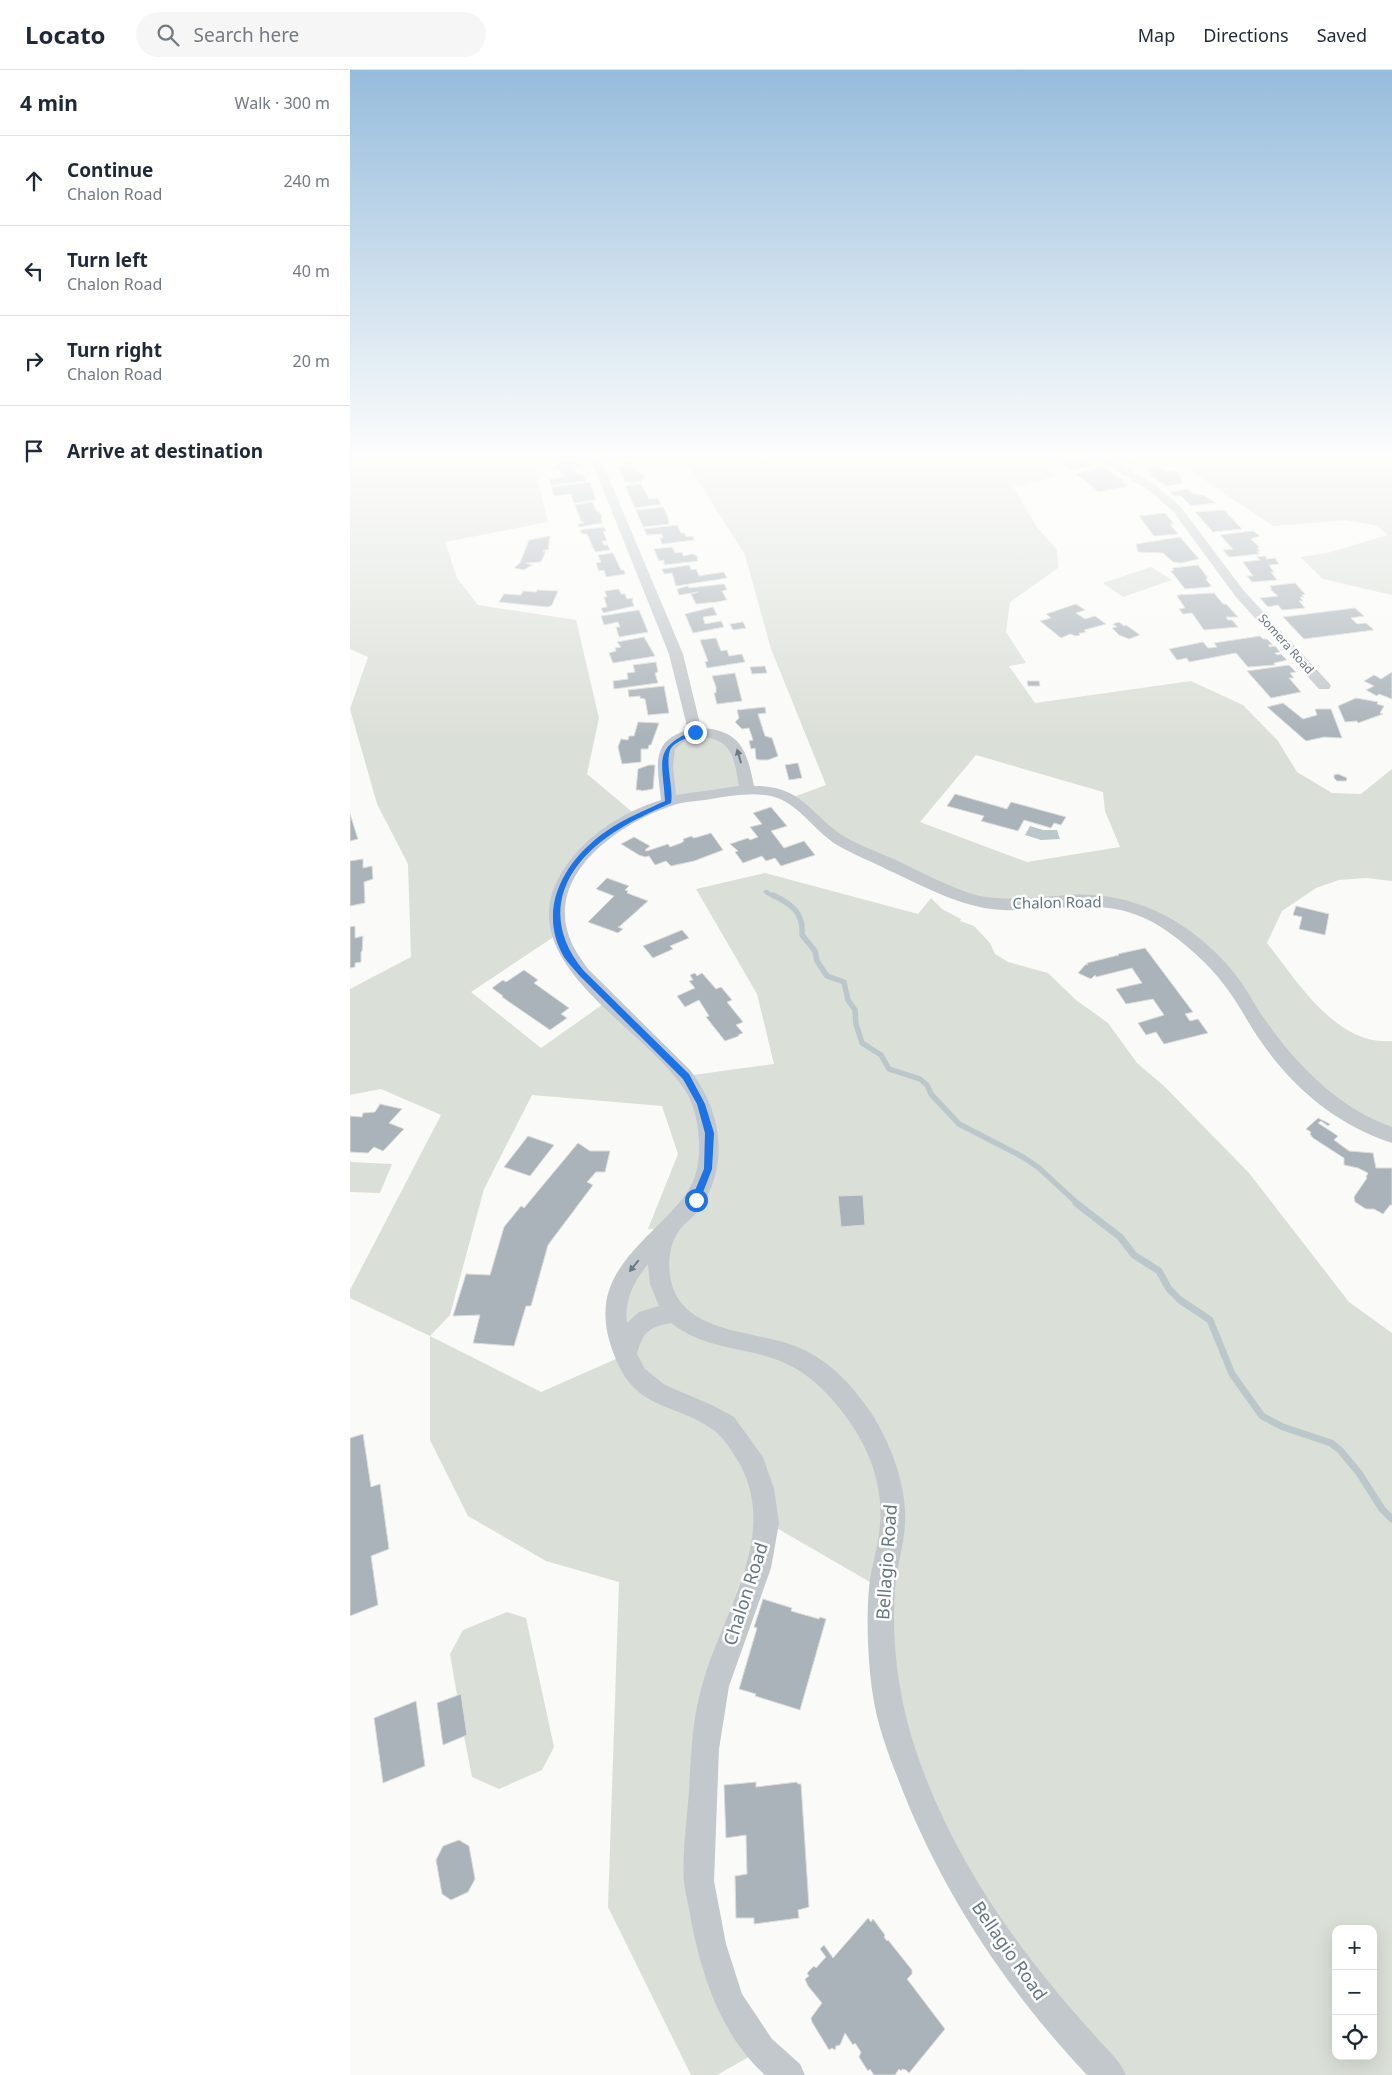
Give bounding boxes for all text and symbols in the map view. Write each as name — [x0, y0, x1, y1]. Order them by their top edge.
search box — [136, 12, 486, 57]
text: Locato — [25, 18, 106, 51]
icon: search — [154, 21, 182, 49]
text: Search here — [194, 22, 299, 48]
text: Map — [1138, 23, 1175, 47]
text: Directions — [1203, 23, 1289, 47]
text: Saved — [1317, 23, 1367, 47]
text: 4 min — [20, 89, 78, 117]
text: Walk · 300 m — [235, 92, 330, 114]
text: Continue — [67, 157, 153, 183]
icon: ahead — [20, 167, 48, 195]
text: 240 m — [283, 170, 330, 192]
text: Chalon Road — [67, 183, 162, 205]
text: Turn left — [67, 247, 148, 273]
icon: left — [20, 257, 48, 285]
text: 40 m — [293, 260, 330, 282]
text: Chalon Road — [67, 273, 162, 295]
text: Turn right — [67, 337, 162, 363]
icon: right — [20, 347, 48, 375]
text: 20 m — [293, 350, 330, 372]
text: Chalon Road — [67, 363, 162, 385]
icon: arrive — [20, 437, 48, 465]
text: Arrive at destination — [67, 438, 263, 464]
street label: Somera Road — [1255, 610, 1318, 677]
route end — [684, 721, 707, 744]
one-way arrow — [734, 749, 742, 764]
street label: Chalon Road — [1012, 891, 1102, 913]
route start — [685, 1189, 708, 1212]
one-way arrow — [629, 1259, 640, 1272]
street label: Bellagio Road — [870, 1503, 902, 1621]
street label: Chalon Road — [717, 1539, 773, 1648]
street label: Bellagio Road — [967, 1896, 1053, 2005]
map controls — [1332, 1925, 1377, 2060]
button: + — [1332, 1925, 1377, 1970]
button: − — [1332, 1970, 1377, 2015]
button: locate — [1332, 2015, 1377, 2060]

